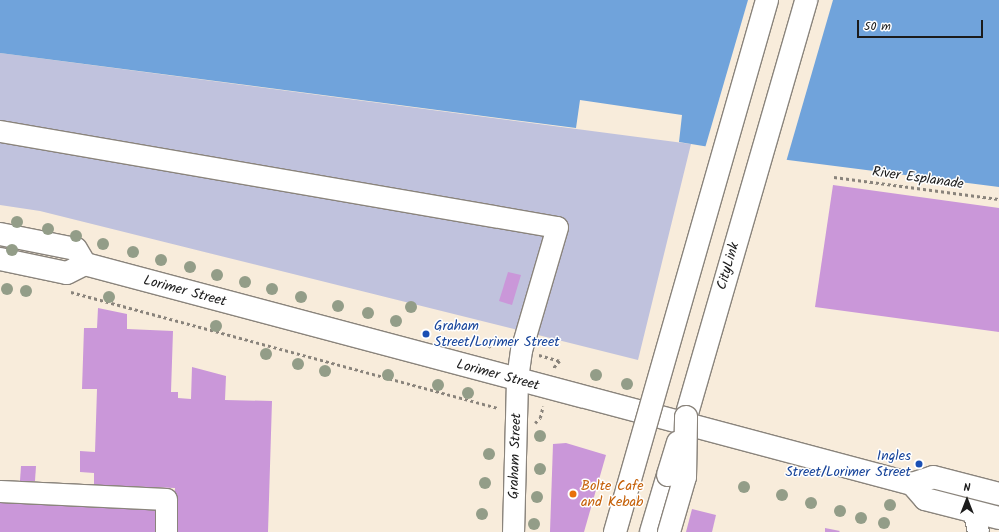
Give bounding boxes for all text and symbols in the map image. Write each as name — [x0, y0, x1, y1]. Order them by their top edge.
scale bar — [859, 12, 985, 38]
text: 50 m — [864, 17, 891, 36]
street label: River Esplanade — [871, 163, 965, 193]
street label: CityLink — [713, 240, 743, 292]
street label: Lorimer Street — [142, 272, 228, 310]
place label: Graham Street/Lorimer Street — [434, 318, 560, 350]
marker: Graham Street/Lorimer Street — [421, 329, 431, 339]
street label: Lorimer Street — [455, 356, 541, 394]
street label: Graham Street — [505, 413, 525, 499]
place label: Ingles Street/Lorimer Street — [785, 448, 911, 480]
marker: Ingles Street/Lorimer Street — [914, 459, 924, 469]
place label: Bolte Cafe and Kebab — [581, 478, 644, 510]
text: N — [964, 479, 970, 497]
north arrow — [947, 480, 987, 520]
marker: Bolte Cafe and Kebab — [568, 489, 578, 499]

